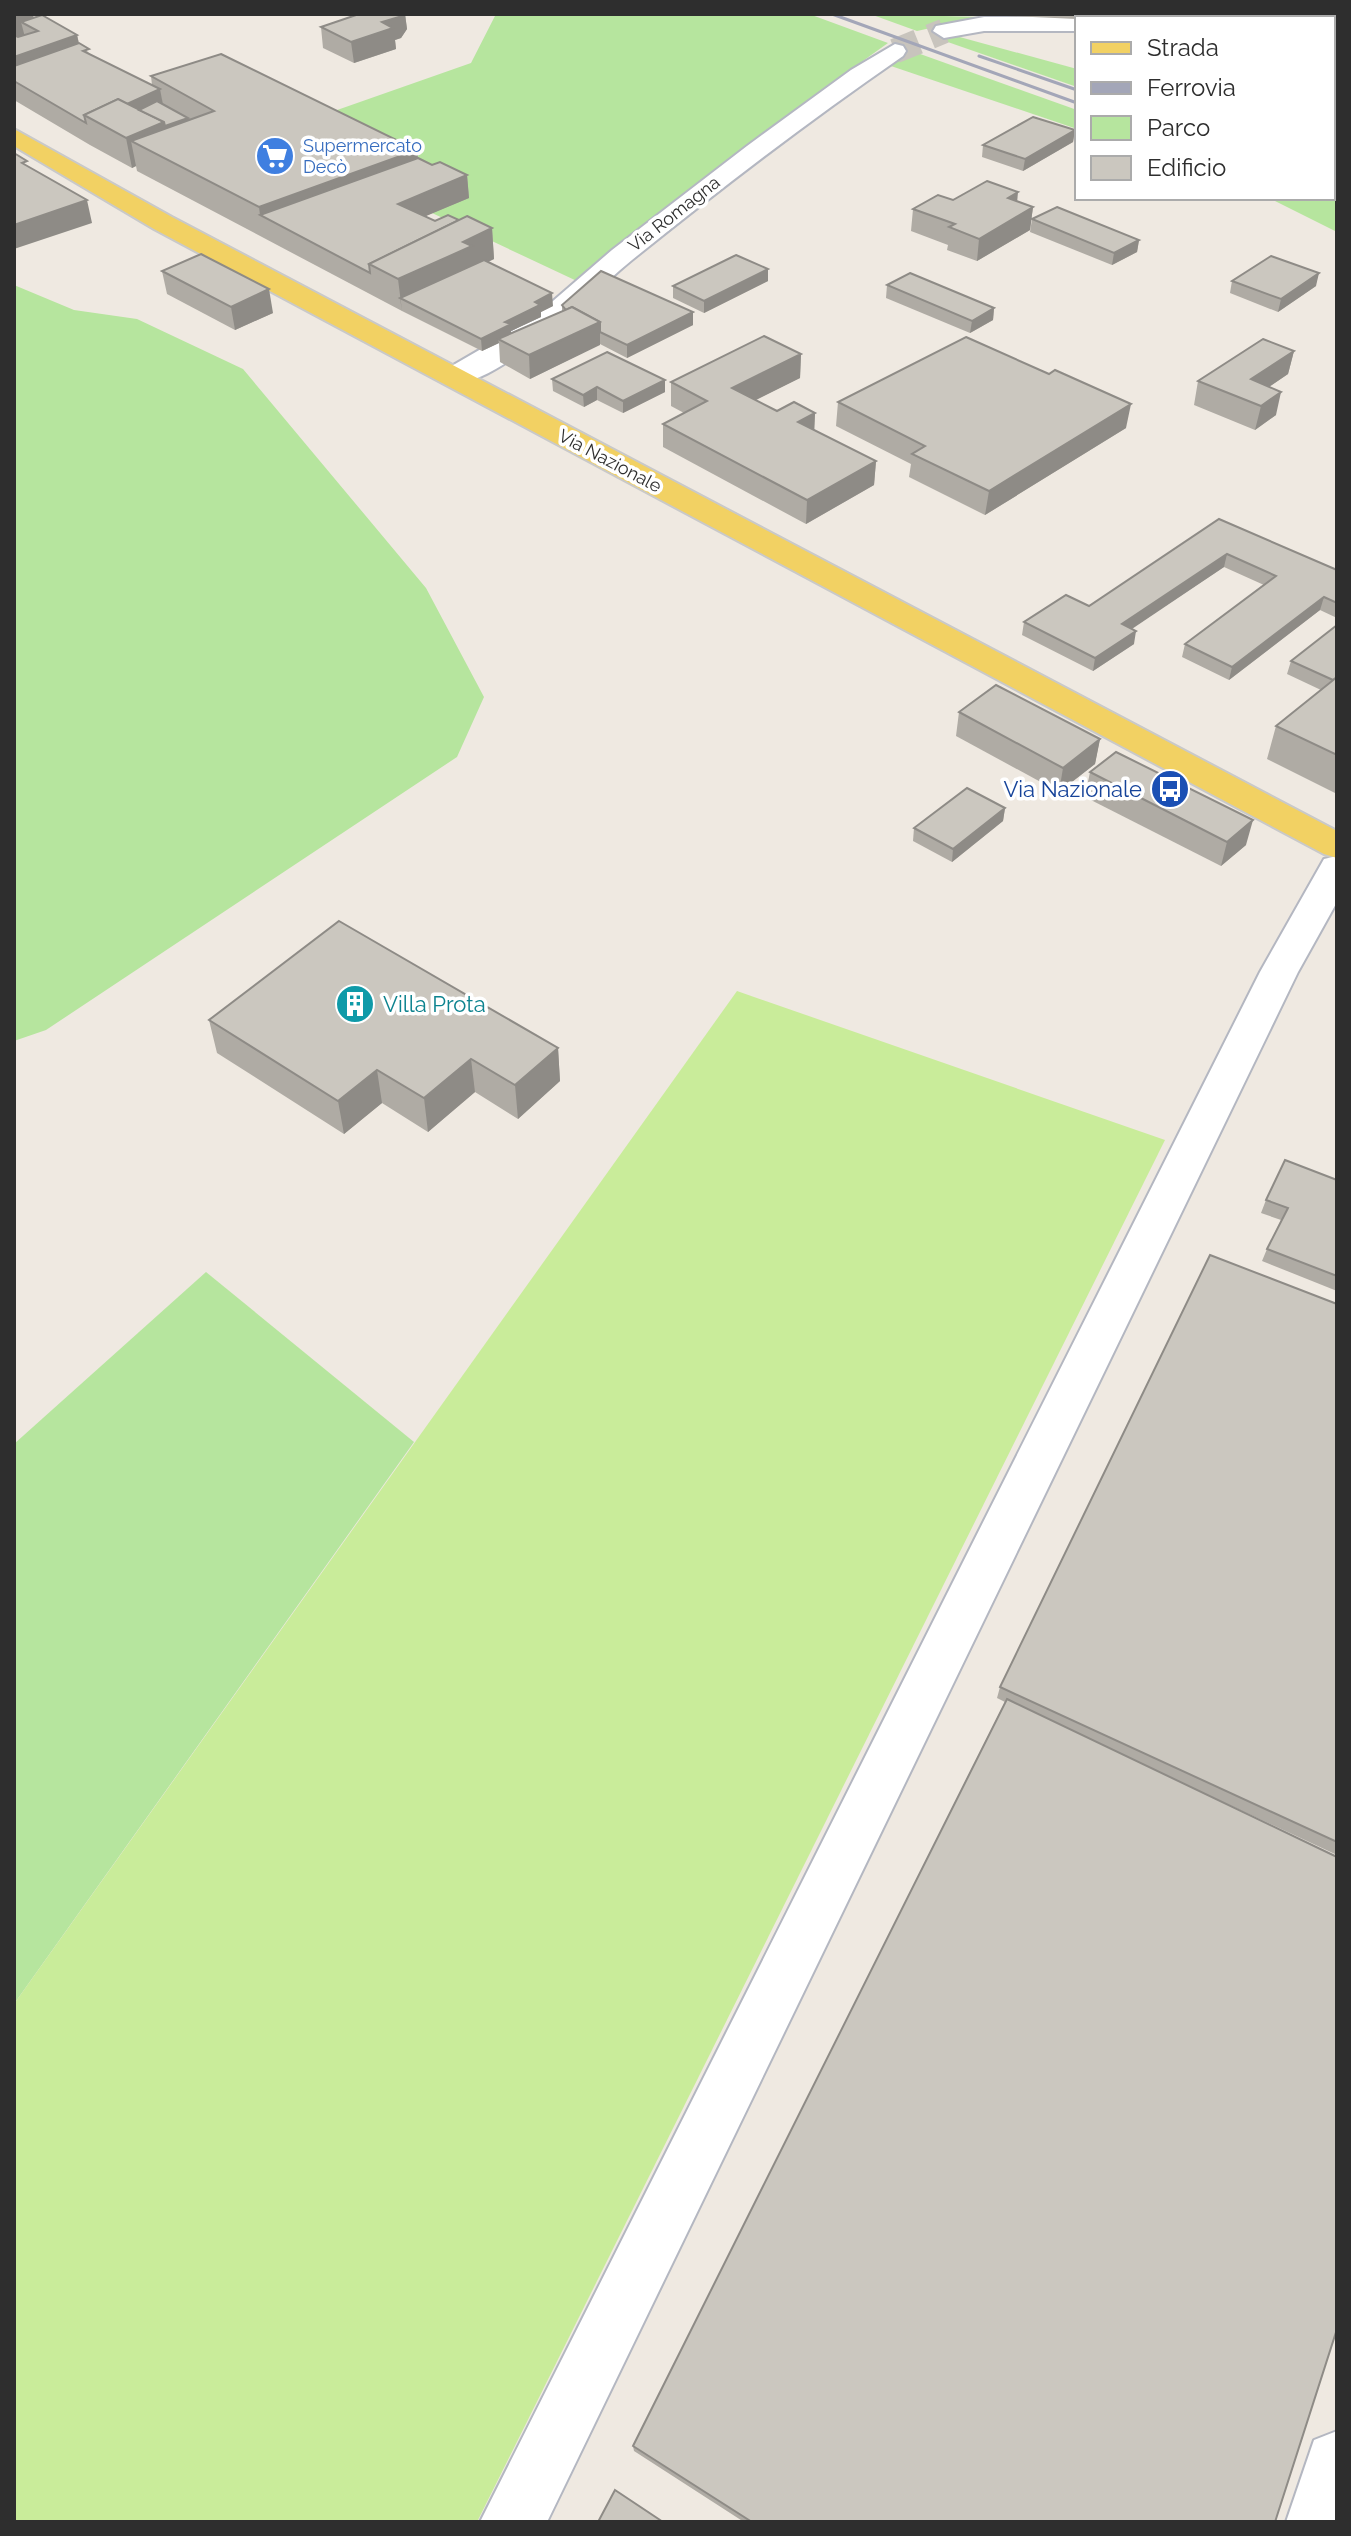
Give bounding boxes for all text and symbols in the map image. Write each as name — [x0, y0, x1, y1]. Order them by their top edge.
legend — [1075, 16, 1335, 200]
text: Strada — [1147, 33, 1219, 62]
text: Ferrovia — [1147, 73, 1236, 102]
text: Parco — [1147, 113, 1210, 142]
supermarket icon: Supermercato Decò — [254, 135, 296, 177]
place label: Supermercato Decò — [303, 135, 422, 177]
text: Edificio — [1147, 153, 1226, 182]
street label: Via Romagna — [624, 171, 724, 256]
street label: Via Nazionale — [555, 425, 666, 497]
bus stop icon: Via Nazionale — [1149, 768, 1191, 810]
place label: Via Nazionale — [1003, 776, 1142, 802]
building icon: Villa Prota — [334, 983, 376, 1025]
place label: Villa Prota — [383, 991, 486, 1017]

